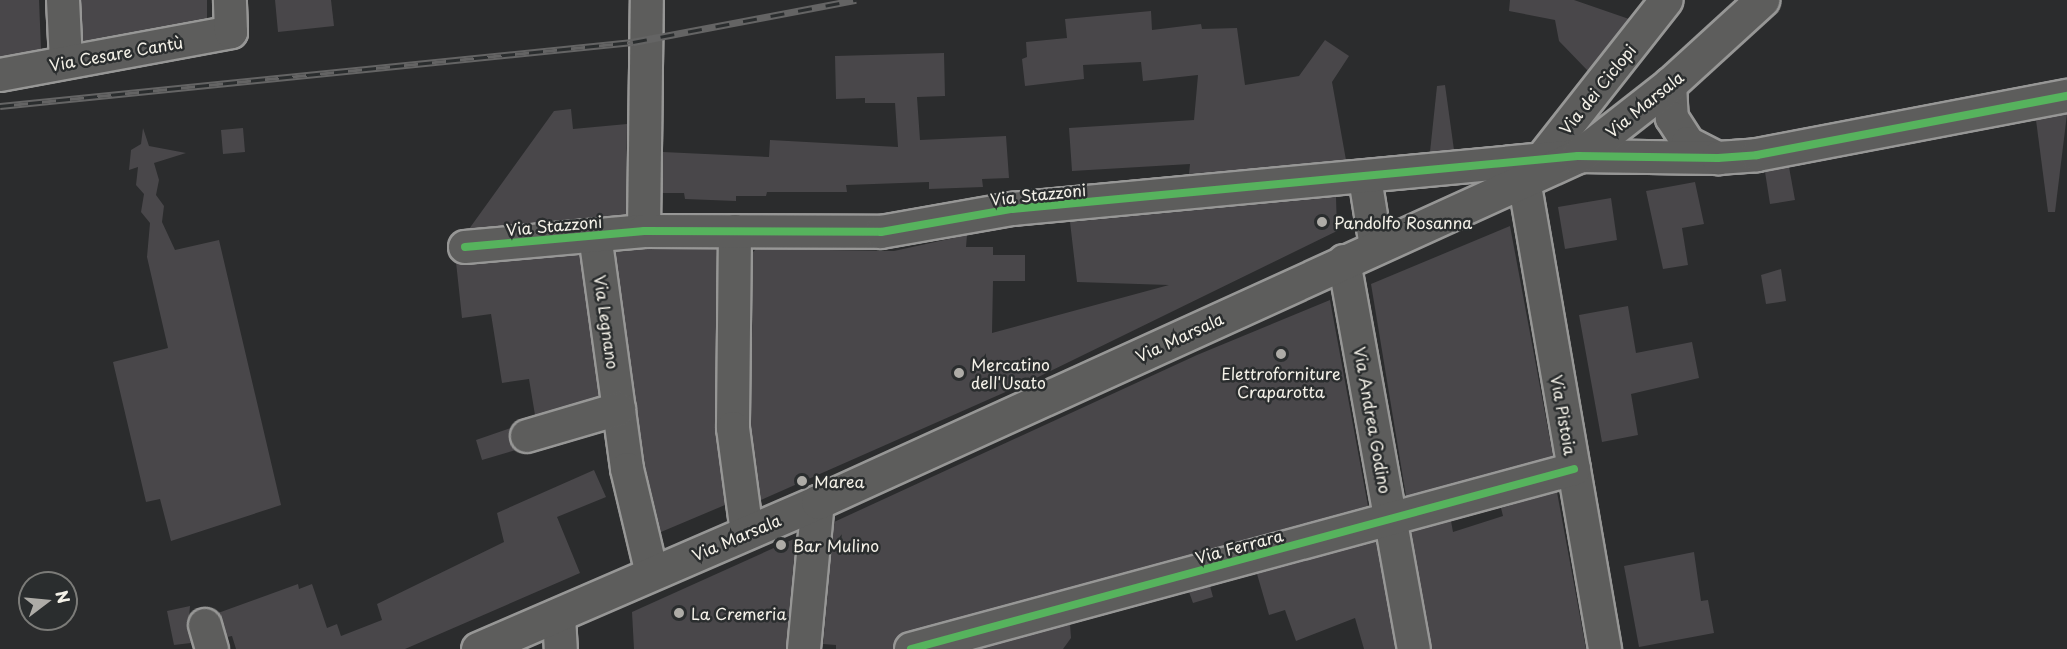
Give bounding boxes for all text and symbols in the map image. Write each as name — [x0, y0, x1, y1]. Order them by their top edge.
street label: Via Cesare Cantù — [48, 32, 184, 74]
street label: Via dei Ciclopi — [1555, 40, 1639, 138]
street label: Via Marsala — [1601, 67, 1687, 141]
street label: Via Stazzoni — [989, 179, 1087, 209]
street label: Via Stazzoni — [506, 211, 602, 239]
place label: Pandolfo Rosanna — [1334, 212, 1473, 232]
marker: Pandolfo Rosanna — [1315, 215, 1329, 229]
street label: Via Legnano — [591, 274, 623, 370]
street label: Via Marsala — [1132, 308, 1226, 366]
street label: Via Andrea Godino — [1351, 345, 1395, 495]
marker: Elettroforniture Craparotta — [1274, 347, 1288, 361]
place label: Mercatino dell'Usato — [971, 354, 1050, 392]
place label: Elettroforniture Craparotta — [1221, 363, 1341, 401]
marker: Mercatino dell'Usato — [952, 366, 966, 380]
street label: Via Pistoia — [1548, 373, 1580, 457]
place label: Marea — [814, 471, 864, 491]
marker: Marea — [795, 474, 809, 488]
street label: Via Marsala — [689, 510, 783, 564]
street label: Via Ferrara — [1194, 525, 1284, 567]
place label: Bar Mulino — [793, 535, 878, 555]
marker: Bar Mulino — [774, 538, 788, 552]
north arrow — [18, 571, 78, 631]
text: N — [50, 587, 77, 606]
place label: La Cremeria — [691, 603, 787, 623]
marker: La Cremeria — [672, 606, 686, 620]

